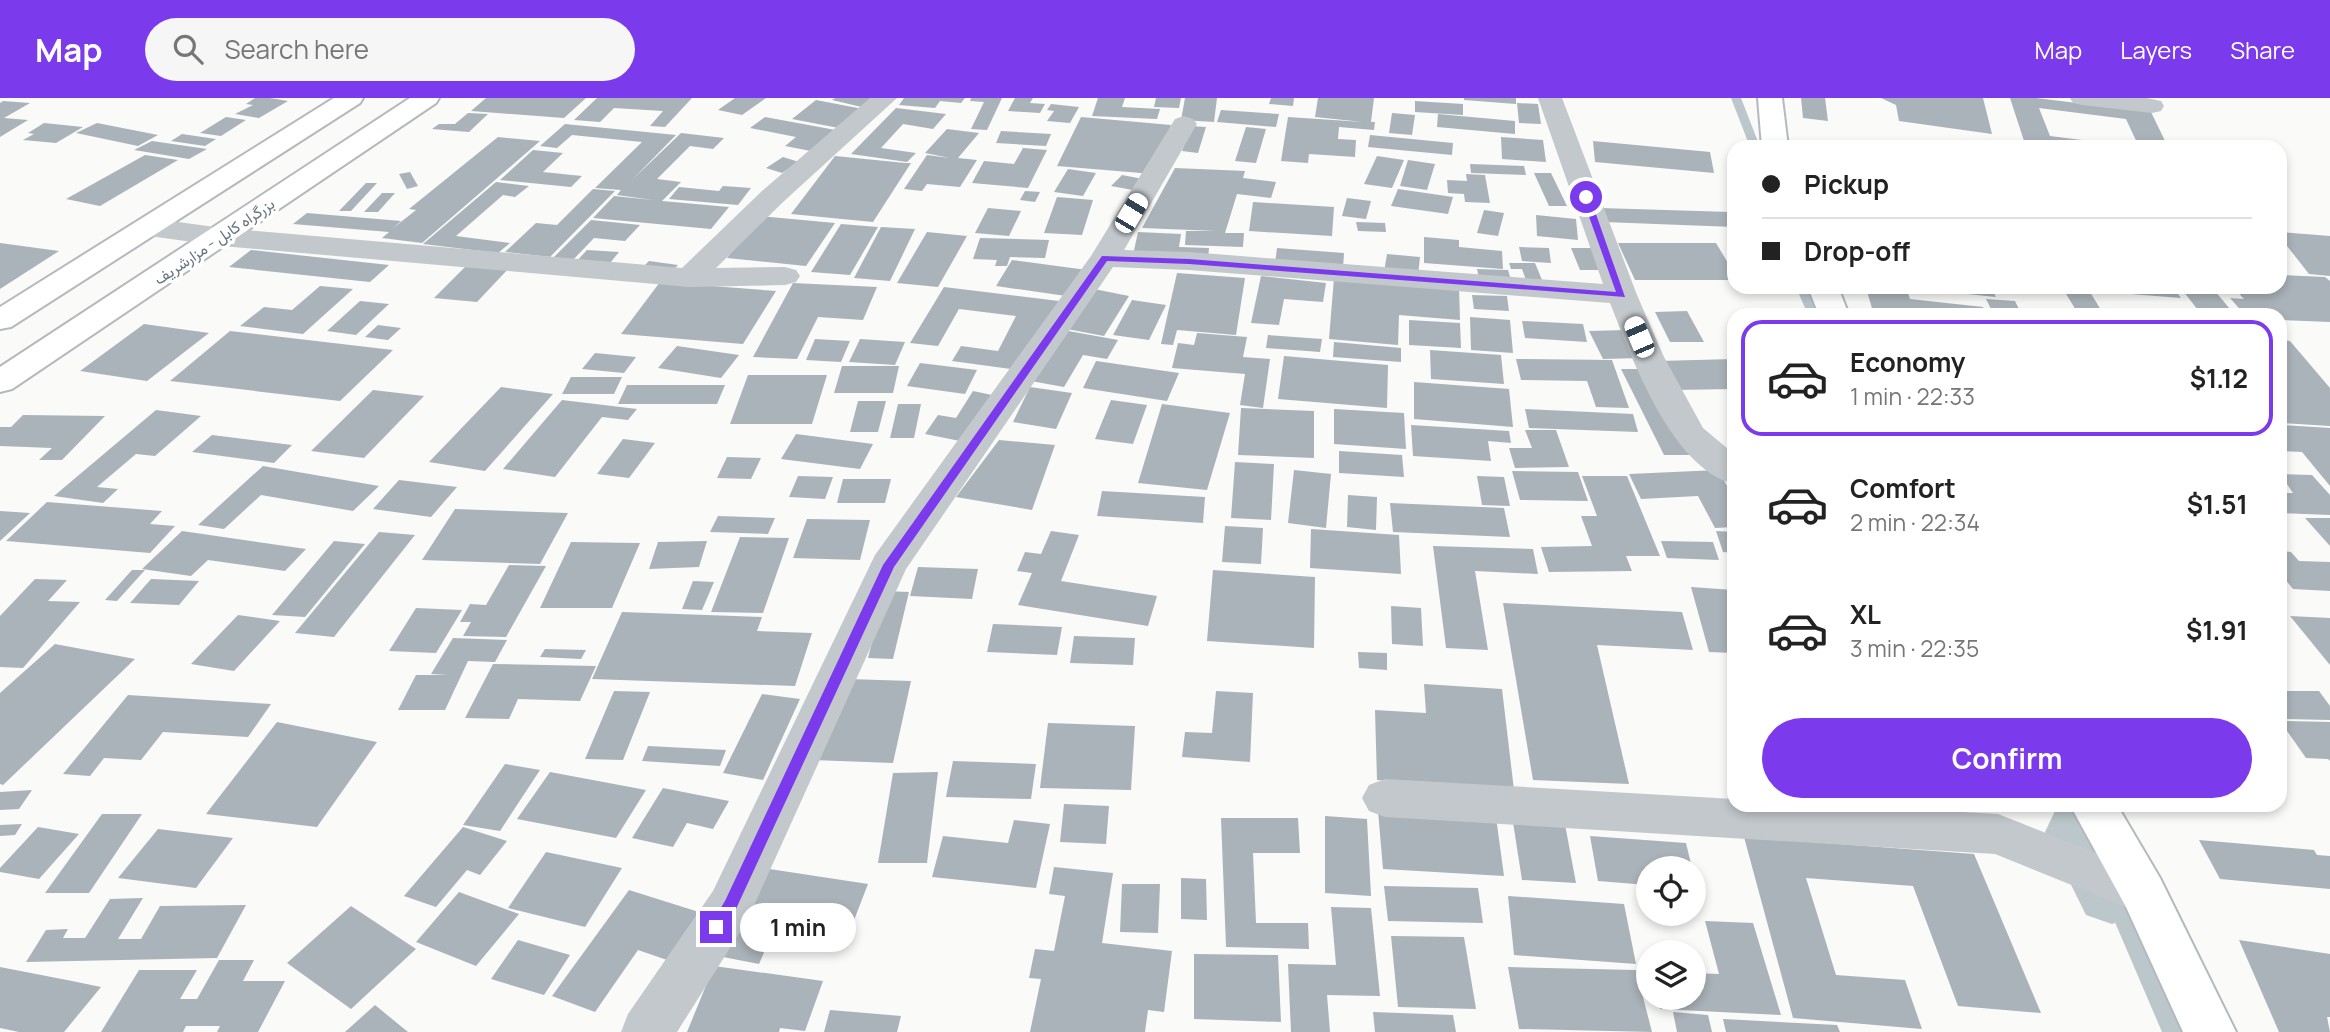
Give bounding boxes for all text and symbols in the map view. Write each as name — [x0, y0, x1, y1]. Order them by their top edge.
search box — [145, 18, 635, 81]
text: Map — [35, 27, 103, 72]
icon: search — [169, 30, 207, 68]
text: Search here — [225, 31, 369, 67]
text: Map — [2035, 33, 2082, 66]
text: Layers — [2120, 33, 2192, 66]
text: Share — [2230, 33, 2295, 66]
text: Pickup — [1804, 166, 1889, 202]
route start — [1570, 181, 1602, 213]
car — [1112, 190, 1151, 236]
street label: بزرگراه کابل - مزارشریف — [149, 192, 279, 290]
text: Drop-off — [1804, 233, 1910, 269]
car — [1622, 314, 1657, 360]
text: Economy — [1850, 344, 1965, 380]
icon: car — [1766, 347, 1829, 410]
text: $1.12 — [2190, 360, 2248, 396]
text: 1 min · 22:33 — [1850, 380, 1975, 412]
text: Comfort — [1850, 470, 1956, 506]
icon: car — [1766, 473, 1829, 536]
text: $1.51 — [2187, 486, 2248, 522]
text: 2 min · 22:34 — [1850, 506, 1980, 538]
text: XL — [1850, 596, 1881, 632]
icon: car — [1766, 599, 1829, 662]
text: $1.91 — [2186, 612, 2248, 648]
text: 3 min · 22:35 — [1850, 632, 1979, 664]
button: Confirm — [1762, 718, 2252, 798]
map controls — [1636, 856, 1706, 1010]
button: locate — [1636, 856, 1706, 926]
callout: 1 min — [740, 902, 856, 952]
route end — [700, 911, 732, 943]
text: 1 min — [770, 911, 826, 943]
button: layers — [1636, 940, 1706, 1010]

